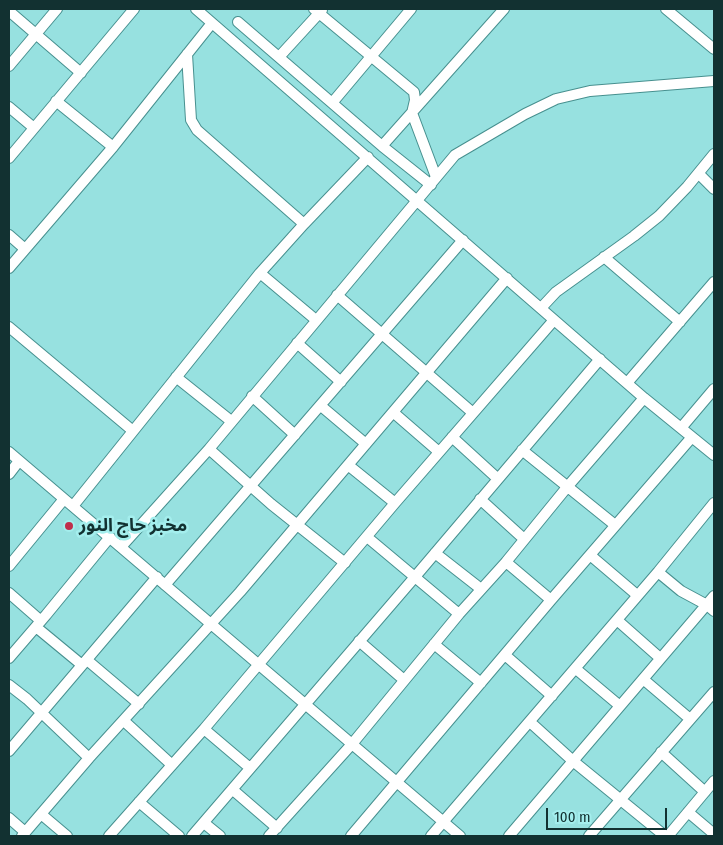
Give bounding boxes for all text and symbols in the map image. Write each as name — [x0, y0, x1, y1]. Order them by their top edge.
place label: مخبز حاج النور — [79, 515, 187, 537]
marker: مخبز حاج النور — [63, 520, 75, 532]
scale bar — [548, 798, 669, 830]
text: 100 m — [554, 808, 591, 826]

